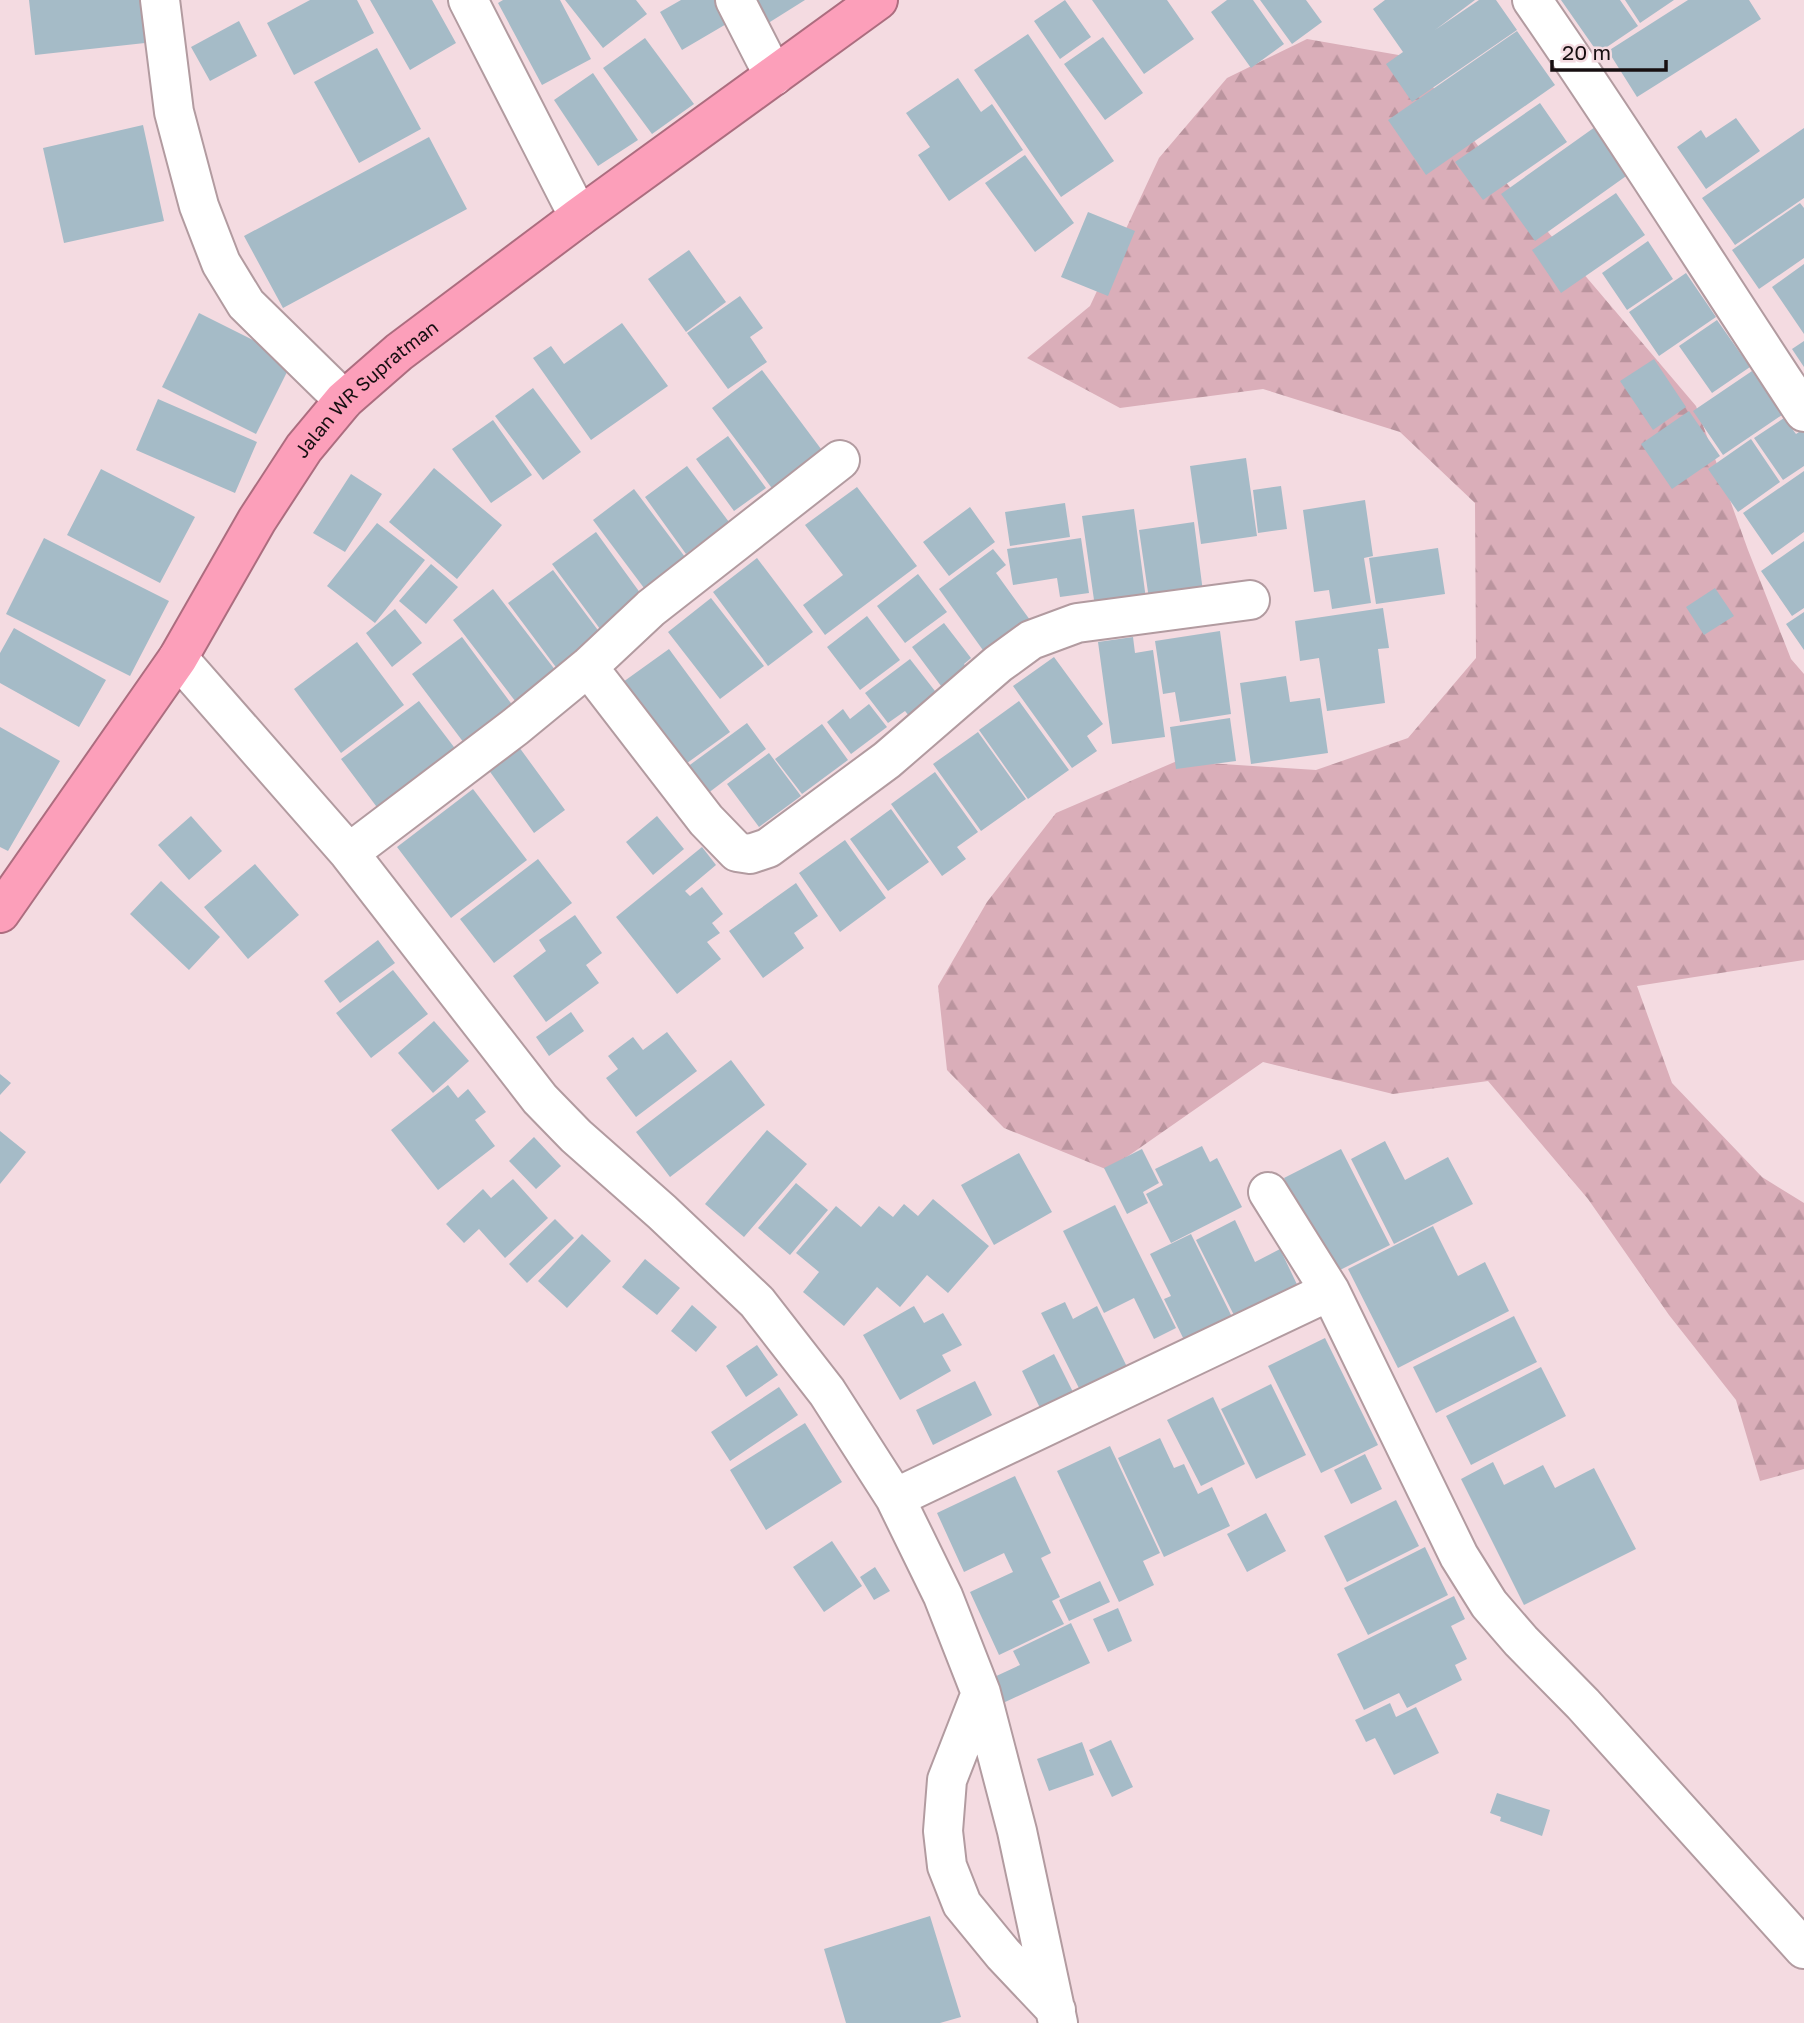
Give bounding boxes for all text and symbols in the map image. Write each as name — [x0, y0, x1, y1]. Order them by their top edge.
scale bar — [1552, 28, 1666, 72]
text: 20 m — [1562, 39, 1611, 65]
street label: Jalan WR Supratman — [289, 315, 442, 462]

